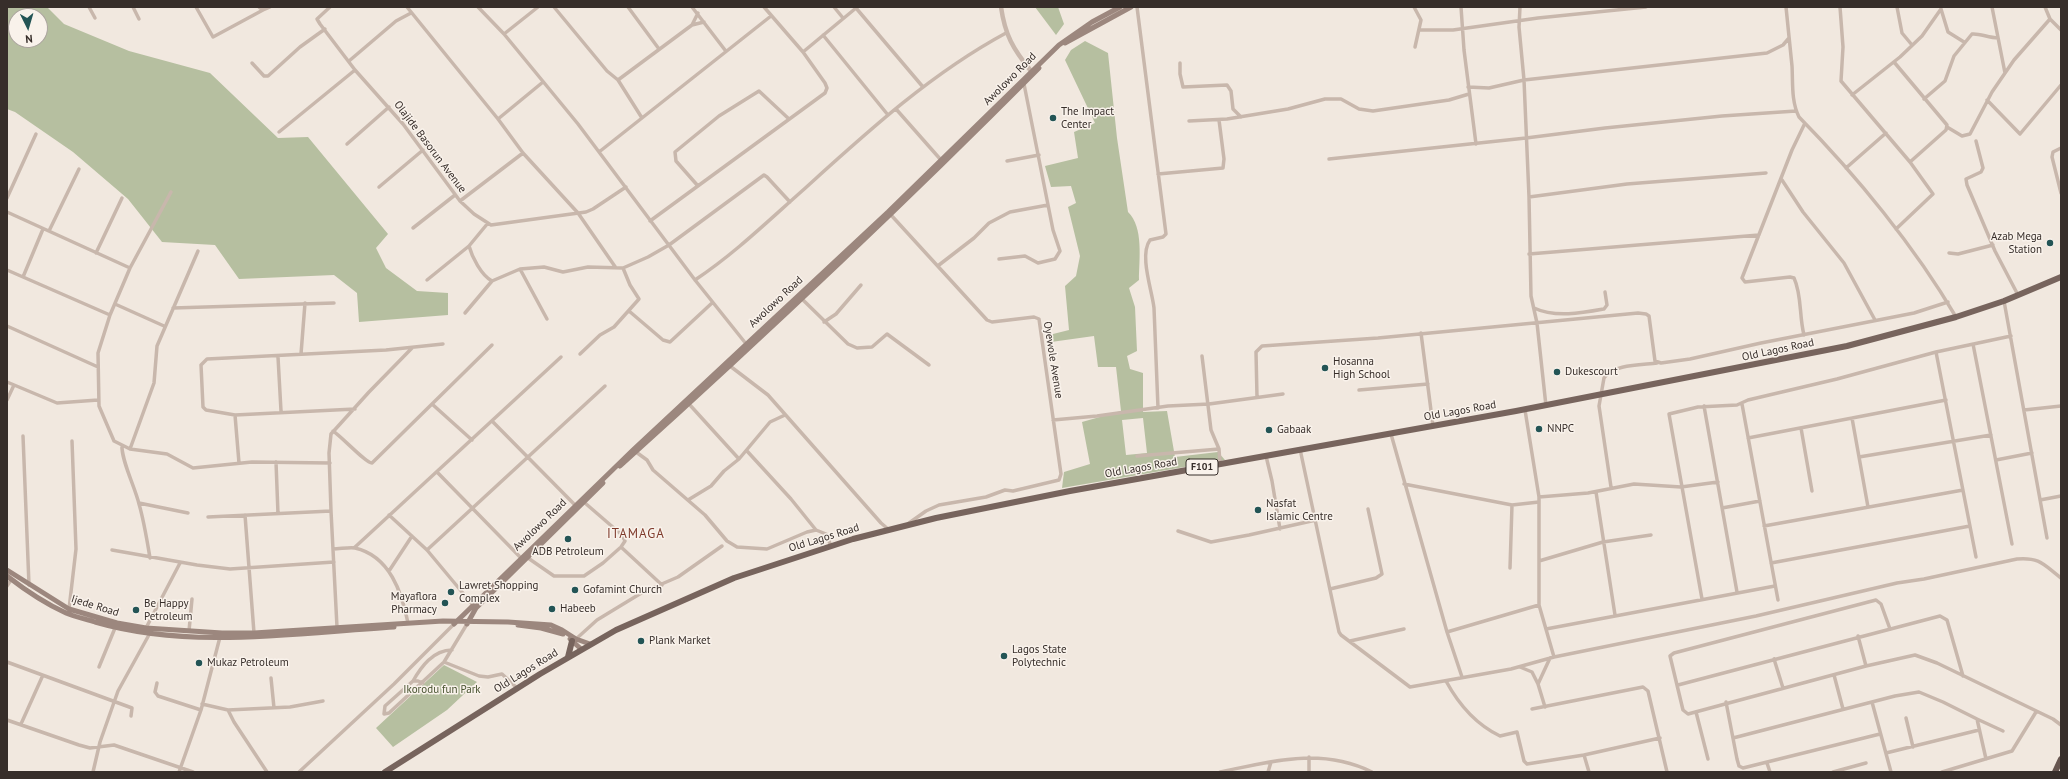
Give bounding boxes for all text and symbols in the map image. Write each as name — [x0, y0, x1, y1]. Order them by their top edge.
north arrow — [8, 8, 48, 48]
text: N — [25, 32, 33, 46]
street label: Awolowo Road — [981, 50, 1039, 108]
street label: Olajide Basorun Avenue — [391, 98, 469, 196]
place label: The Impact Center — [1061, 105, 1114, 131]
marker: The Impact Center — [1048, 113, 1058, 123]
place label: Azab Mega Station — [1991, 230, 2042, 256]
marker: Azab Mega Station — [2045, 238, 2055, 248]
street label: Awolowo Road — [746, 274, 806, 330]
street label: Oyewole Avenue — [1040, 321, 1066, 399]
street label: Old Lagos Road — [1741, 336, 1815, 364]
place label: Hosanna High School — [1333, 355, 1390, 381]
marker: Hosanna High School — [1320, 363, 1330, 373]
place label: Dukescourt — [1565, 365, 1618, 379]
marker: Dukescourt — [1552, 367, 1562, 377]
street label: Old Lagos Road — [1423, 398, 1497, 424]
place label: NNPC — [1547, 422, 1574, 436]
place label: Gabaak — [1277, 423, 1311, 437]
marker: NNPC — [1534, 424, 1544, 434]
marker: Gabaak — [1264, 425, 1274, 435]
street label: Old Lagos Road — [1104, 455, 1178, 481]
road number: F101 — [1186, 459, 1218, 475]
street label: Awolowo Road — [511, 496, 569, 554]
place label: Nasfat Islamic Centre — [1266, 497, 1333, 523]
marker: Nasfat Islamic Centre — [1253, 505, 1263, 515]
street label: Old Lagos Road — [787, 521, 861, 555]
district label: ITAMAGA — [607, 526, 665, 542]
marker: ADB Petroleum — [563, 534, 573, 544]
place label: ADB Petroleum — [532, 545, 604, 559]
place label: Lawret Shopping Complex — [459, 579, 539, 605]
place label: Gofamint Church — [583, 583, 662, 597]
marker: Gofamint Church — [570, 585, 580, 595]
marker: Lawret Shopping Complex — [446, 587, 456, 597]
place label: Mayaflora Pharmacy — [391, 590, 437, 616]
street label: Ijede Road — [69, 592, 121, 620]
place label: Be Happy Petroleum — [144, 597, 192, 623]
marker: Mayaflora Pharmacy — [440, 598, 450, 608]
place label: Habeeb — [560, 602, 596, 616]
marker: Habeeb — [547, 604, 557, 614]
marker: Be Happy Petroleum — [131, 605, 141, 615]
place label: Plank Market — [649, 634, 710, 648]
marker: Plank Market — [636, 636, 646, 646]
place label: Lagos State Polytechnic — [1012, 643, 1067, 669]
street label: Old Lagos Road — [491, 646, 561, 696]
marker: Lagos State Polytechnic — [999, 651, 1009, 661]
place label: Mukaz Petroleum — [207, 656, 289, 670]
marker: Mukaz Petroleum — [194, 658, 204, 668]
park label: Ikorodu fun Park — [403, 683, 481, 697]

